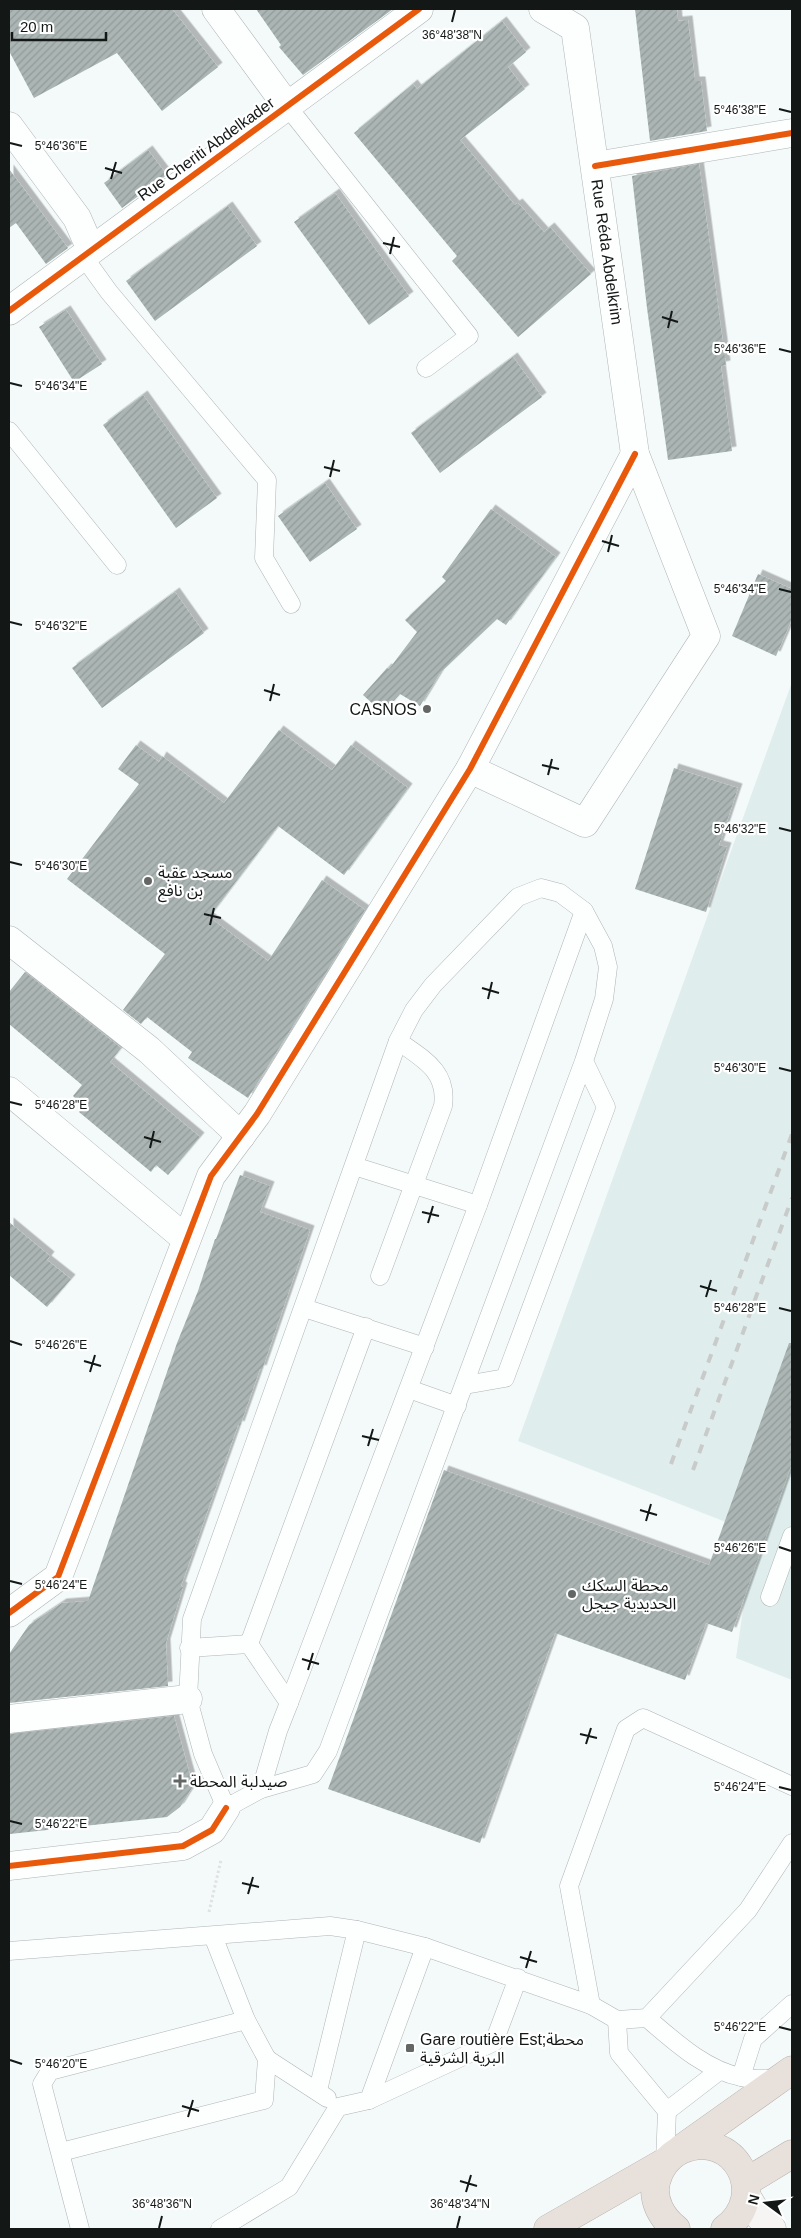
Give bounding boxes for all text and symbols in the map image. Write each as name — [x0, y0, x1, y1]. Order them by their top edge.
scale bar — [12, 10, 106, 42]
text: 20 m — [20, 18, 53, 35]
text: 36°48'38"N — [422, 28, 482, 42]
street label: Rue Cheriti Abdelkader — [134, 93, 278, 204]
text: 5°46'38"E — [714, 103, 766, 117]
text: 5°46'36"E — [35, 139, 87, 153]
street label: Rue Réda Abdelkrim — [588, 178, 626, 326]
text: 5°46'36"E — [714, 342, 766, 356]
text: 5°46'34"E — [35, 379, 87, 393]
text: 5°46'34"E — [714, 582, 766, 596]
text: 5°46'32"E — [35, 619, 87, 633]
place label: CASNOS — [349, 701, 417, 718]
marker: CASNOS — [421, 703, 433, 715]
text: 5°46'32"E — [714, 822, 766, 836]
text: 5°46'30"E — [35, 859, 87, 873]
place label: مسجد عقبة بن نافع — [158, 864, 232, 903]
marker: مسجد عقبة بن نافع — [142, 875, 154, 887]
text: 5°46'30"E — [714, 1061, 766, 1075]
text: 5°46'28"E — [35, 1098, 87, 1112]
text: 5°46'28"E — [714, 1301, 766, 1315]
text: 5°46'26"E — [35, 1338, 87, 1352]
text: 5°46'26"E — [714, 1541, 766, 1555]
place label: محطة السكك الحديدية جيجل — [582, 1577, 676, 1613]
text: 5°46'24"E — [35, 1578, 87, 1592]
marker: محطة السكك الحديدية جيجل — [566, 1588, 578, 1600]
place label: صيدلبة المحطة — [190, 1773, 287, 1790]
marker: صيدلبة المحطة — [174, 1775, 186, 1787]
text: 5°46'24"E — [714, 1780, 766, 1794]
text: 5°46'22"E — [35, 1817, 87, 1831]
text: 5°46'22"E — [714, 2020, 766, 2034]
place label: Gare routière Est;محطة البرية الشرقية — [420, 2031, 584, 2067]
marker: Gare routière Est;محطة البرية الشرقية — [404, 2042, 416, 2054]
text: 5°46'20"E — [35, 2057, 87, 2071]
north arrow — [741, 2178, 791, 2228]
text: N — [744, 2193, 762, 2207]
text: 36°48'36"N — [132, 2197, 192, 2211]
text: 36°48'34"N — [430, 2197, 490, 2211]

